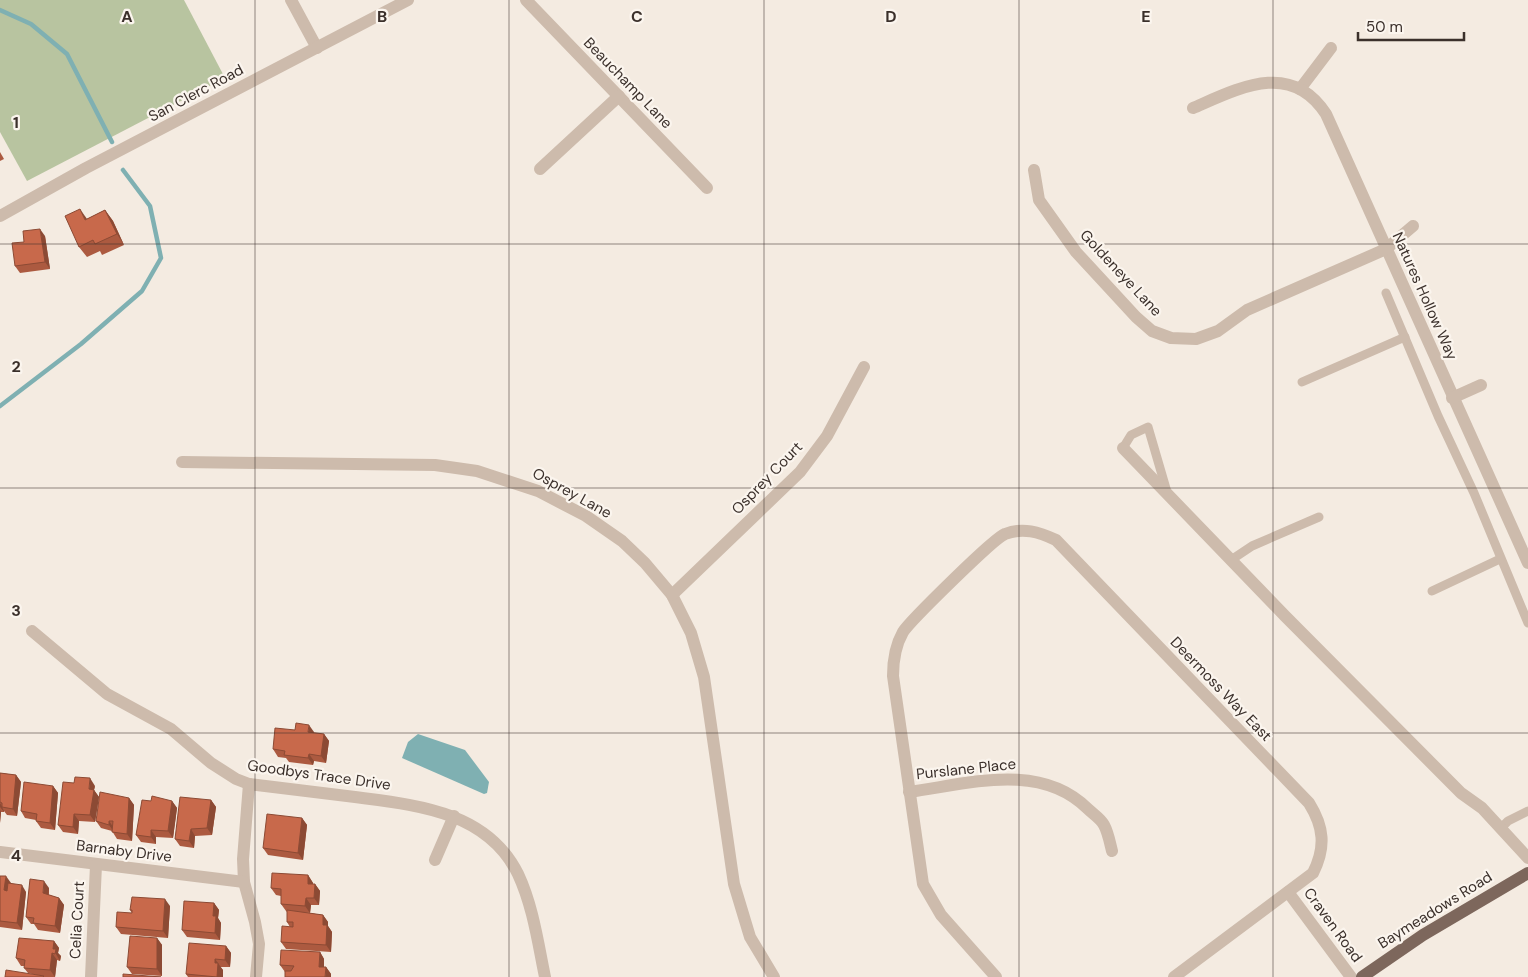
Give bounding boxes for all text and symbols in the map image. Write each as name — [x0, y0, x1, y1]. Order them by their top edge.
text: A — [121, 6, 133, 27]
text: B — [377, 6, 387, 27]
text: C — [631, 6, 643, 27]
text: D — [885, 6, 897, 27]
text: E — [1141, 6, 1151, 27]
scale bar — [1358, 10, 1464, 42]
text: 50 m — [1366, 17, 1403, 37]
street label: Beauchamp Lane — [579, 33, 677, 133]
street label: San Clerc Road — [145, 60, 247, 126]
text: 1 — [13, 112, 19, 133]
street label: Goldeneye Lane — [1076, 225, 1166, 321]
street label: Natures Hollow Way — [1388, 229, 1462, 364]
text: 2 — [11, 356, 21, 377]
street label: Osprey Court — [727, 437, 807, 519]
street label: Osprey Lane — [529, 463, 615, 523]
text: 3 — [11, 600, 21, 621]
street label: Deermoss Way East — [1166, 632, 1276, 746]
street label: Purslane Place — [915, 754, 1017, 784]
street label: Goodbys Trace Drive — [246, 755, 392, 795]
street label: Barnaby Drive — [75, 835, 173, 867]
text: 4 — [11, 845, 21, 866]
street label: Baymeadows Road — [1374, 867, 1496, 953]
street label: Celia Court — [65, 880, 89, 959]
street label: Craven Road — [1299, 884, 1367, 966]

